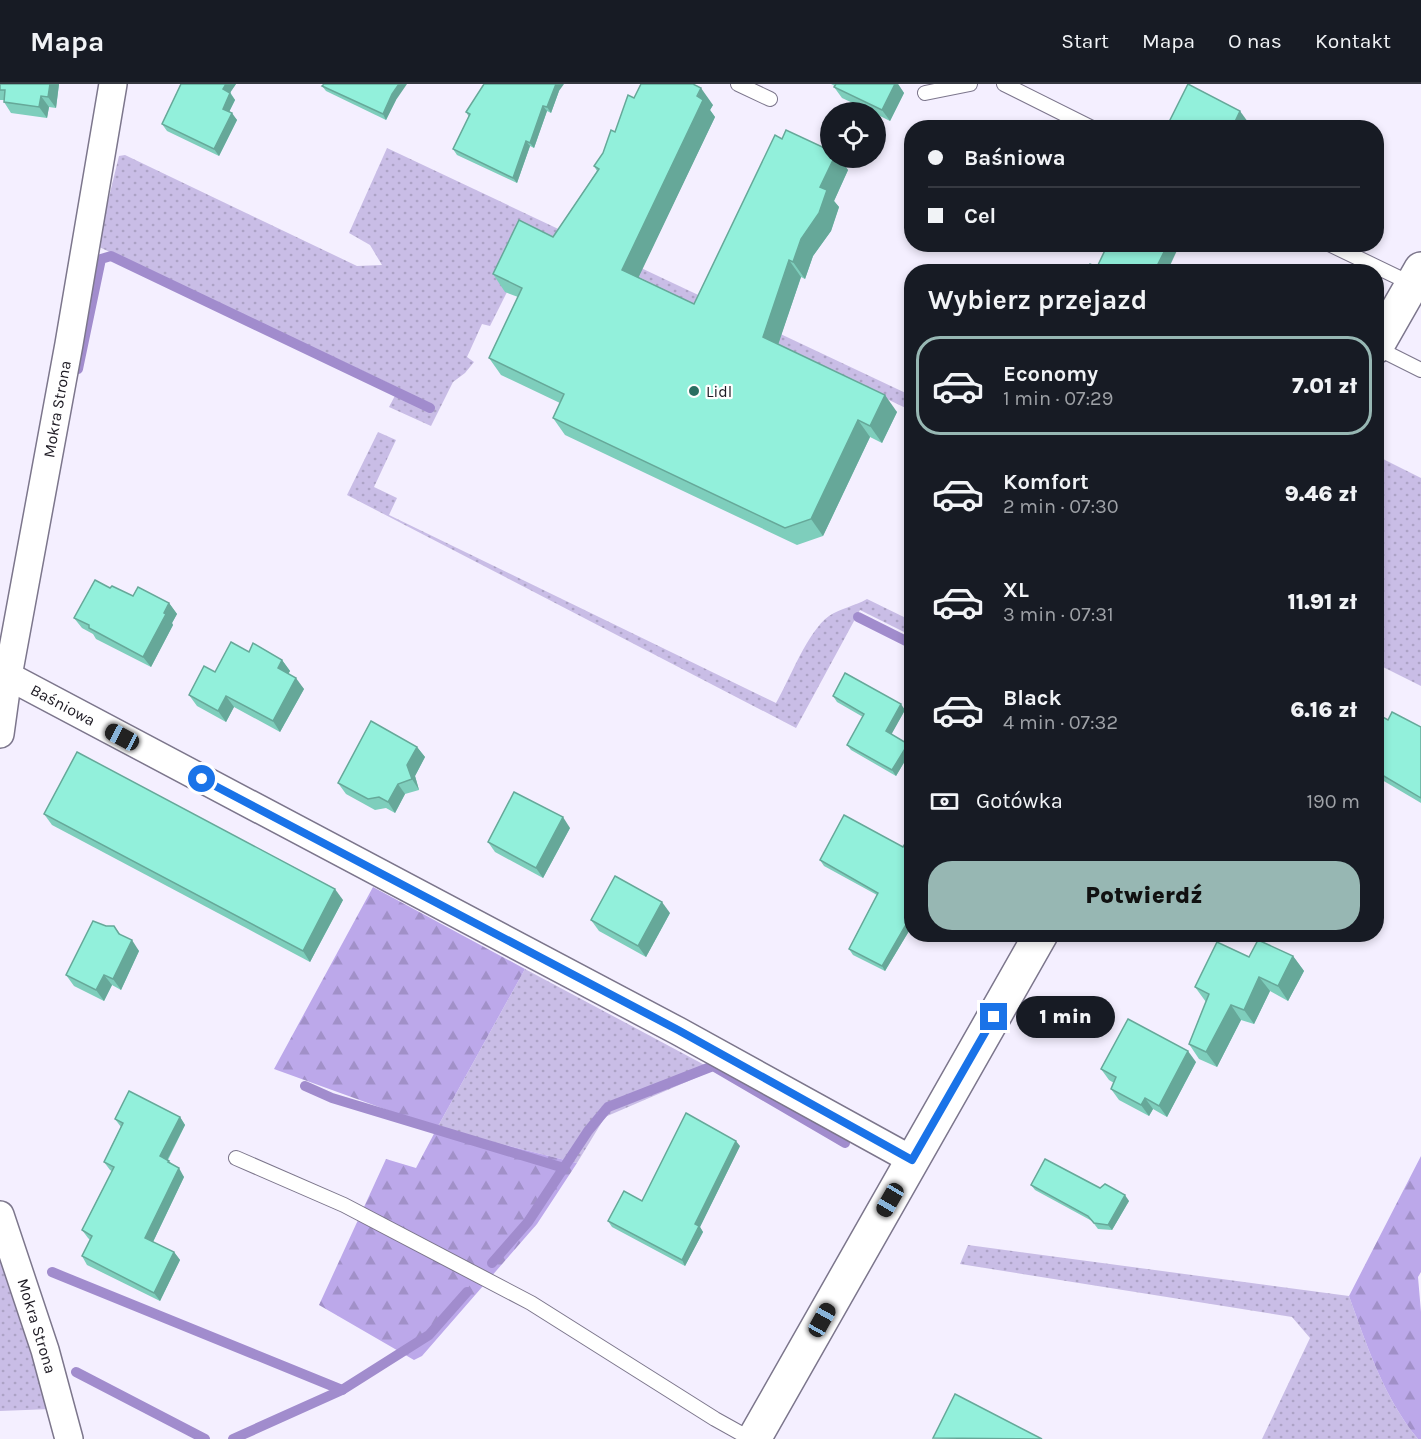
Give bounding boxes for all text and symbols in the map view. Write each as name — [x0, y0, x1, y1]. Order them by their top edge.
text: Mapa — [30, 25, 104, 58]
text: Start — [1061, 29, 1109, 53]
text: Mapa — [1142, 29, 1195, 53]
text: O nas — [1228, 29, 1282, 53]
text: Kontakt — [1315, 29, 1391, 53]
map controls — [820, 102, 886, 168]
button: locate — [820, 102, 886, 168]
text: Baśniowa — [964, 145, 1066, 171]
text: Cel — [964, 203, 996, 229]
text: Wybierz przejazd — [928, 284, 1147, 316]
street label: Mokra Strona — [39, 359, 75, 459]
icon: car — [931, 359, 985, 413]
text: Economy — [1003, 361, 1098, 387]
text: 7.01 zł — [1292, 373, 1357, 399]
place label: Lidl — [706, 382, 732, 401]
marker: Lidl — [687, 384, 701, 398]
text: 1 min · 07:29 — [1003, 387, 1113, 410]
icon: car — [931, 467, 985, 521]
text: Komfort — [1003, 469, 1089, 495]
text: 9.46 zł — [1285, 481, 1357, 507]
text: 2 min · 07:30 — [1003, 495, 1119, 518]
icon: car — [931, 575, 985, 629]
text: XL — [1003, 577, 1029, 603]
text: 11.91 zł — [1287, 589, 1357, 615]
text: 3 min · 07:31 — [1003, 603, 1114, 626]
street label: Baśniowa — [27, 680, 99, 730]
icon: car — [931, 683, 985, 737]
text: Black — [1003, 685, 1062, 711]
text: 6.16 zł — [1290, 697, 1357, 723]
text: 4 min · 07:32 — [1003, 711, 1118, 734]
car — [102, 721, 142, 753]
route start — [188, 765, 215, 792]
icon: cash — [928, 785, 961, 818]
text: Gotówka — [976, 788, 1063, 814]
text: 190 m — [1306, 790, 1360, 813]
button: Potwierdź — [928, 861, 1360, 930]
callout: 1 min — [1015, 996, 1114, 1038]
route end — [980, 1003, 1007, 1030]
text: 1 min — [1039, 1005, 1092, 1028]
car — [873, 1180, 907, 1220]
street label: Mokra Strona — [14, 1276, 60, 1376]
car — [805, 1300, 839, 1340]

